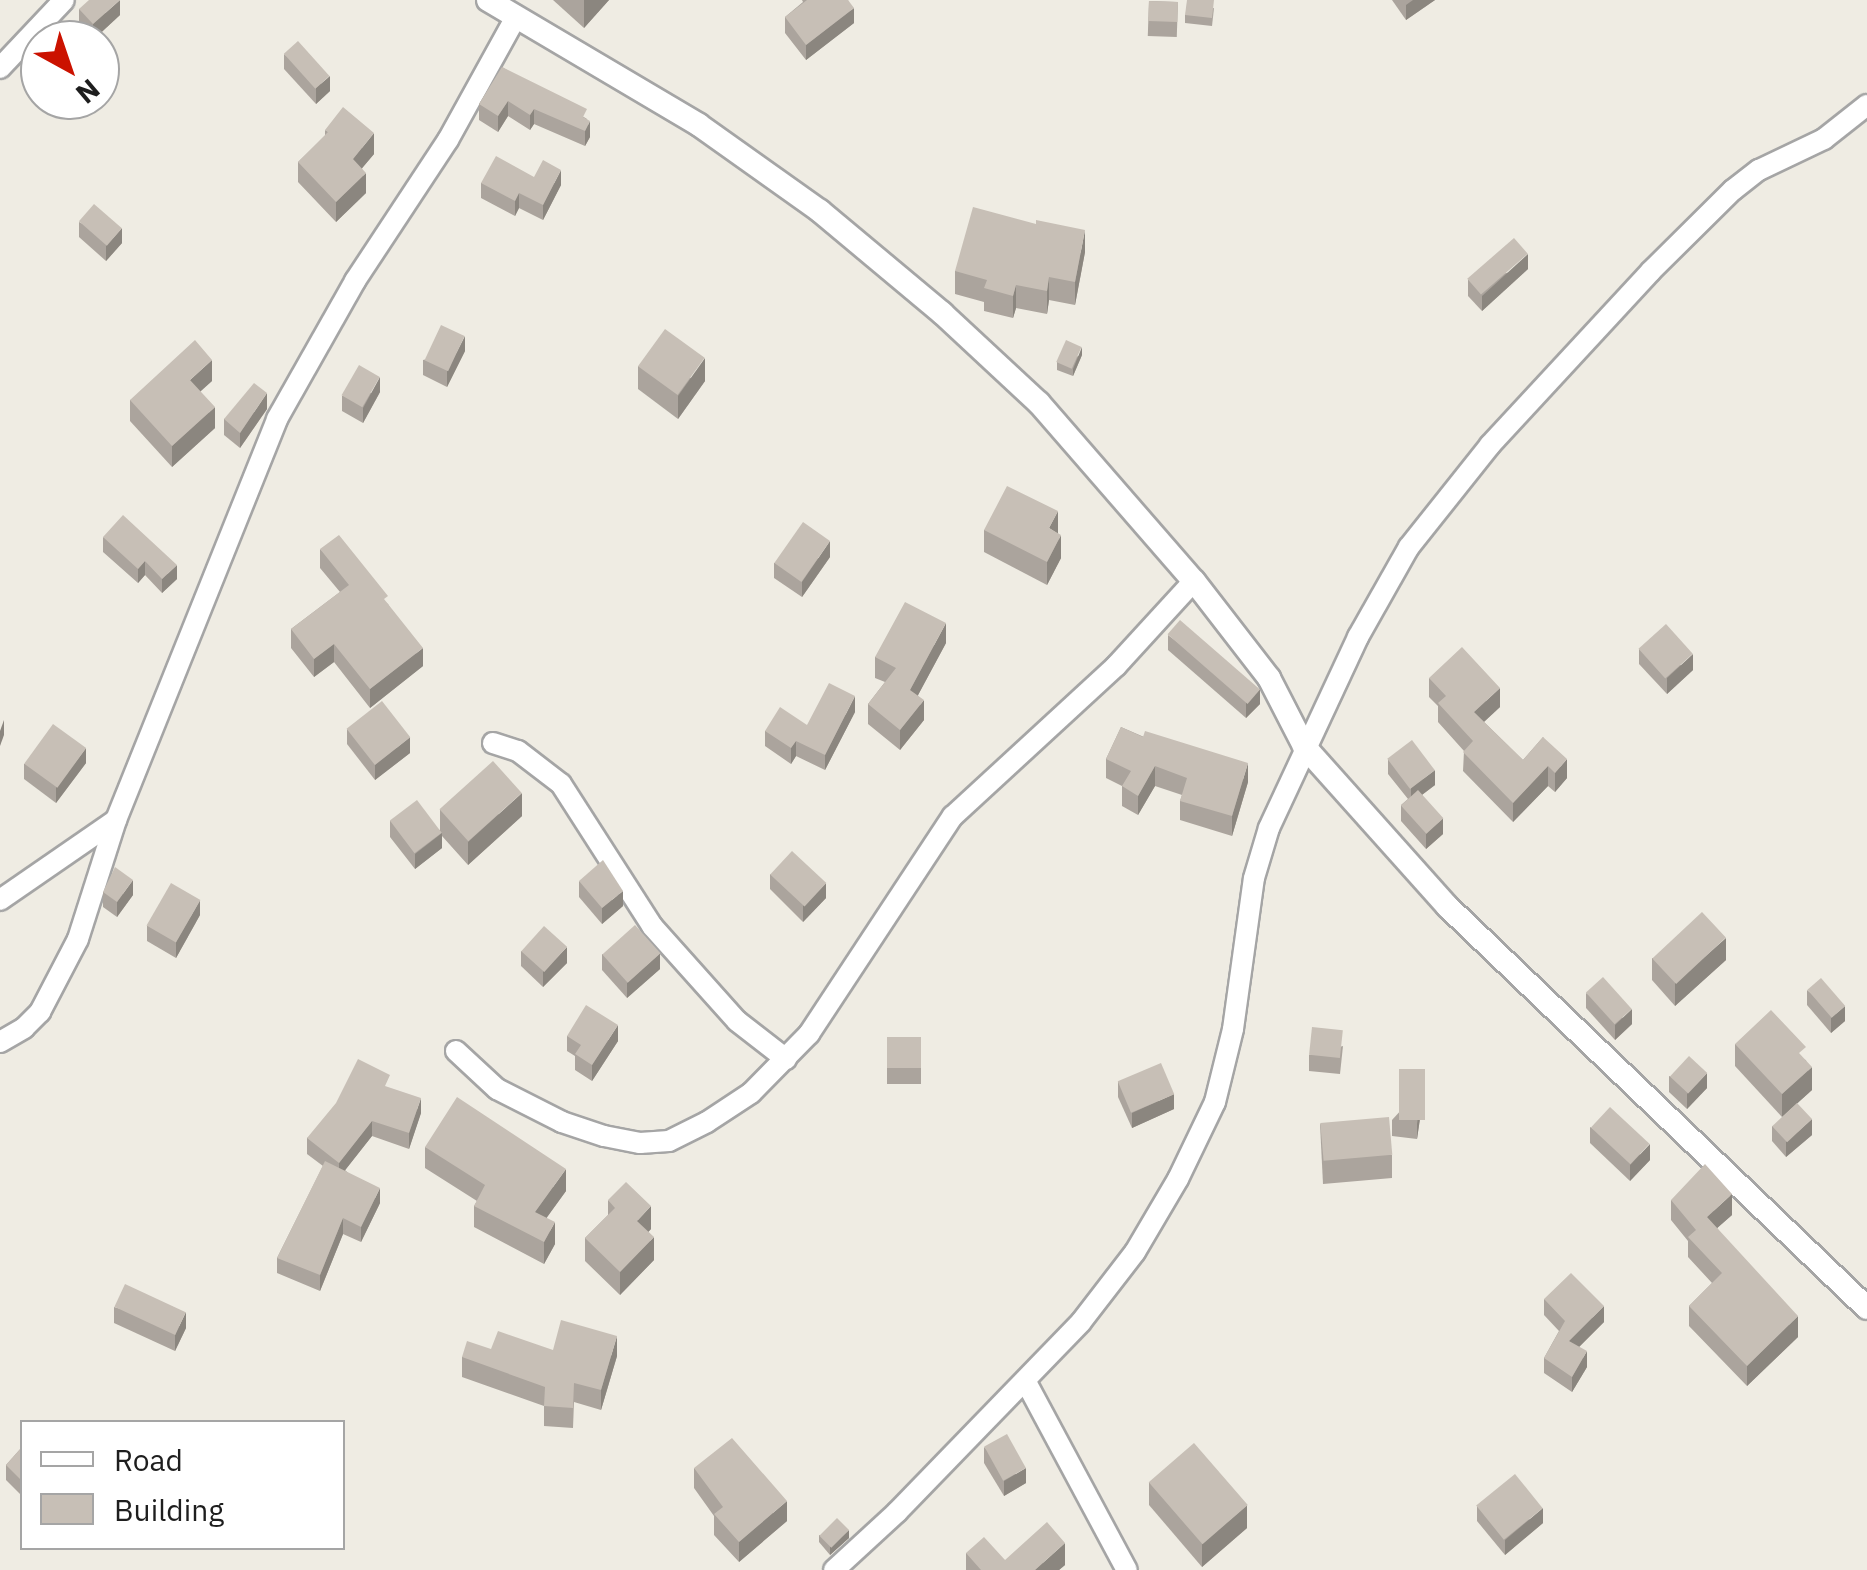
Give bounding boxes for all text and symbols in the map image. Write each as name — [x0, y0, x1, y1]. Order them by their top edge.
north arrow — [20, 20, 120, 120]
text: N — [69, 71, 108, 113]
legend — [20, 1420, 345, 1550]
text: Road — [114, 1440, 183, 1479]
text: Building — [114, 1490, 224, 1529]

